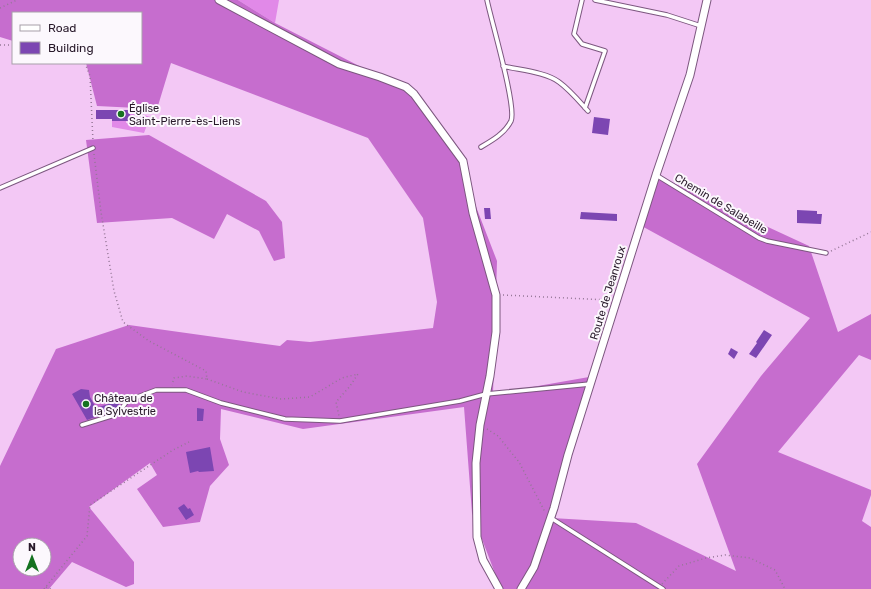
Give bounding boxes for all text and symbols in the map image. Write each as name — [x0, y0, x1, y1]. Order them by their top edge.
legend — [12, 12, 142, 64]
text: Road — [48, 21, 76, 35]
text: Building — [48, 41, 94, 55]
place label: Église Saint-Pierre-ès-Liens — [129, 102, 241, 128]
marker: Église Saint-Pierre-ès-Liens — [116, 109, 126, 119]
street label: Chemin de Salabeille — [672, 171, 770, 237]
street label: Route de Jeanroux — [588, 244, 628, 341]
place label: Château de la Sylvestrie — [94, 392, 156, 418]
marker: Château de la Sylvestrie — [81, 399, 91, 409]
north arrow — [12, 537, 52, 577]
text: N — [28, 541, 36, 554]

